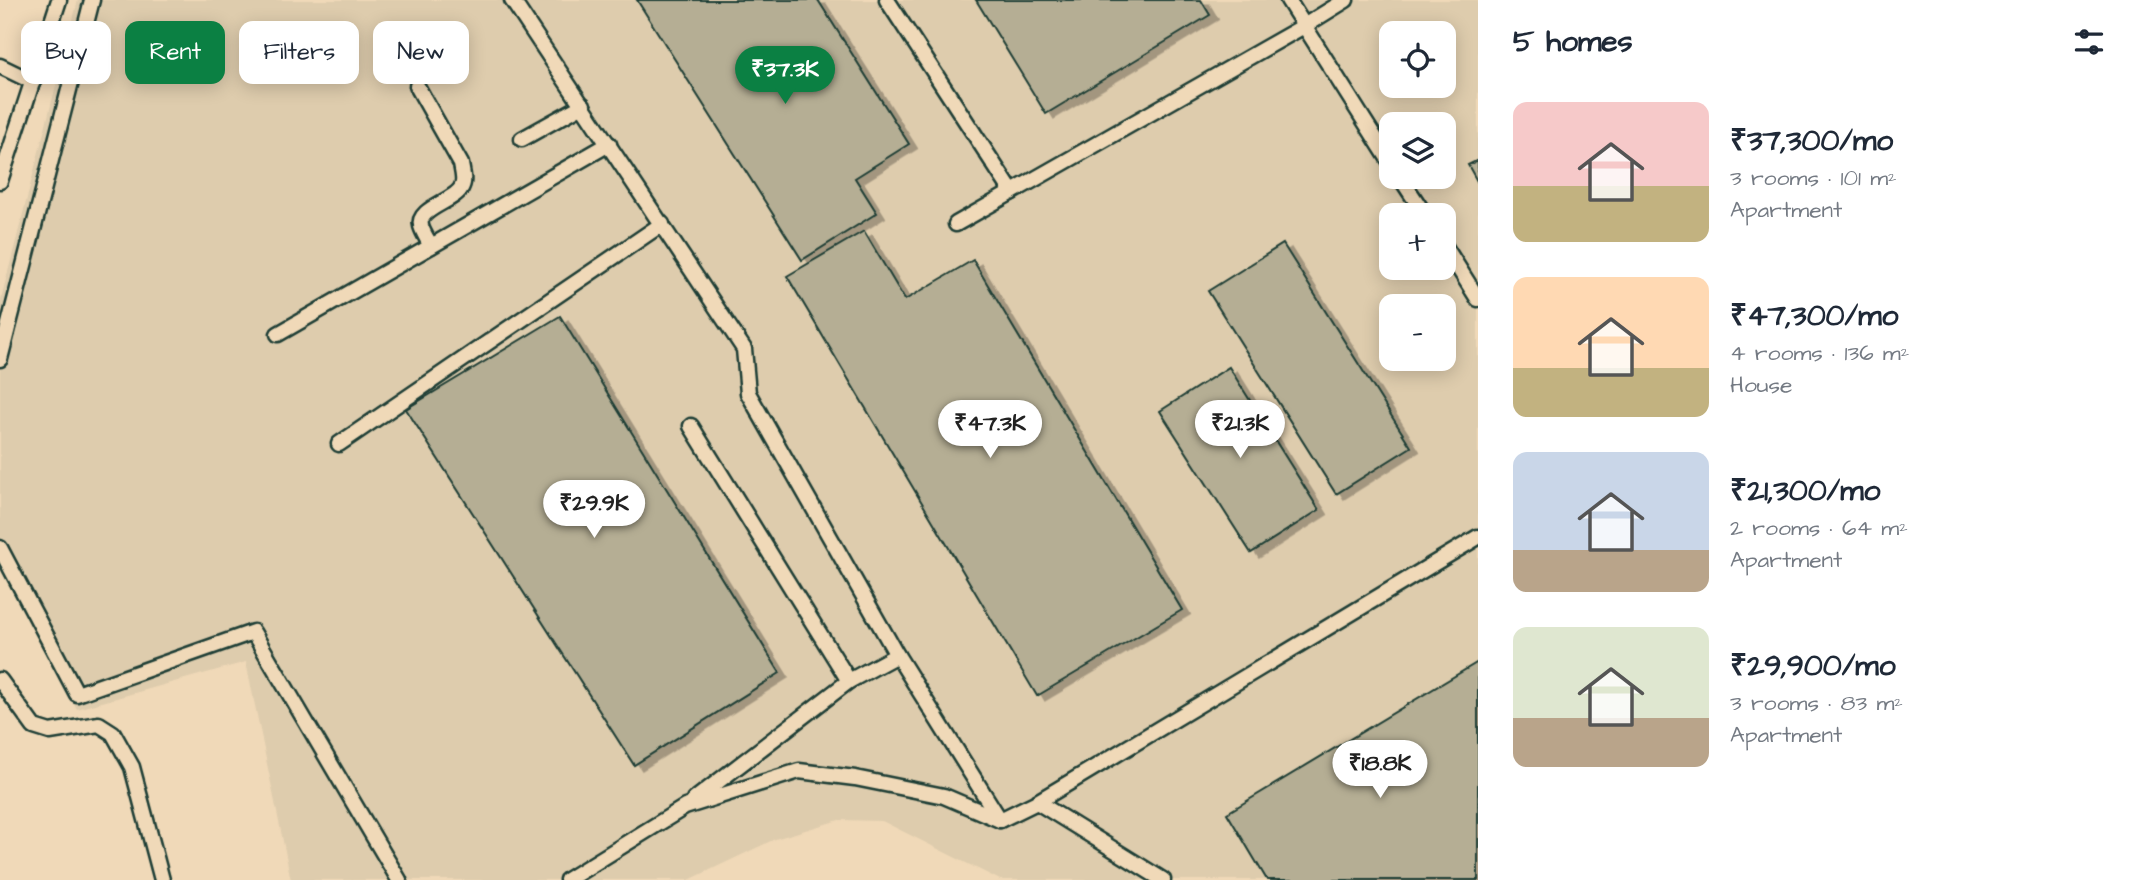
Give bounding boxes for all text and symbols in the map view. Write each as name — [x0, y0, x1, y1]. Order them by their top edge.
chip: Buy — [21, 21, 111, 84]
chip: Rent — [125, 21, 225, 84]
chip: Filters — [239, 21, 359, 84]
chip: New — [373, 21, 469, 84]
map controls — [1379, 21, 1456, 371]
button: locate — [1379, 21, 1456, 98]
text: 5 homes — [1513, 21, 1633, 63]
icon: filters — [2070, 23, 2108, 61]
pin: ₹37.3K — [728, 46, 842, 106]
text: ₹37.3K — [751, 53, 819, 85]
button: layers — [1379, 112, 1456, 189]
text: ₹37,300/mo — [1730, 120, 1893, 162]
icon: home — [1569, 130, 1653, 214]
text: 3 rooms · 101 m² — [1730, 162, 1897, 194]
text: Apartment — [1730, 194, 1842, 226]
button: + — [1379, 203, 1456, 280]
button: − — [1379, 294, 1456, 371]
text: ₹47,300/mo — [1730, 295, 1898, 337]
icon: home — [1569, 305, 1653, 389]
text: 4 rooms · 136 m² — [1730, 337, 1909, 369]
text: House — [1730, 369, 1793, 401]
pin: ₹47.3K — [933, 400, 1047, 460]
pin: ₹21.3K — [1183, 400, 1297, 460]
text: ₹47.3K — [954, 407, 1026, 439]
text: ₹21.3K — [1211, 407, 1269, 439]
text: ₹21,300/mo — [1730, 470, 1881, 512]
pin: ₹29.9K — [537, 480, 651, 540]
icon: home — [1569, 480, 1653, 564]
text: ₹29.9K — [559, 487, 629, 519]
text: 2 rooms · 64 m² — [1730, 512, 1908, 544]
text: Apartment — [1730, 544, 1842, 576]
text: ₹29,900/mo — [1730, 645, 1896, 687]
icon: home — [1569, 655, 1653, 739]
text: 3 rooms · 83 m² — [1730, 687, 1903, 719]
text: Apartment — [1730, 719, 1842, 751]
pin: ₹18.8K — [1323, 740, 1437, 800]
text: ₹18.8K — [1348, 747, 1412, 779]

